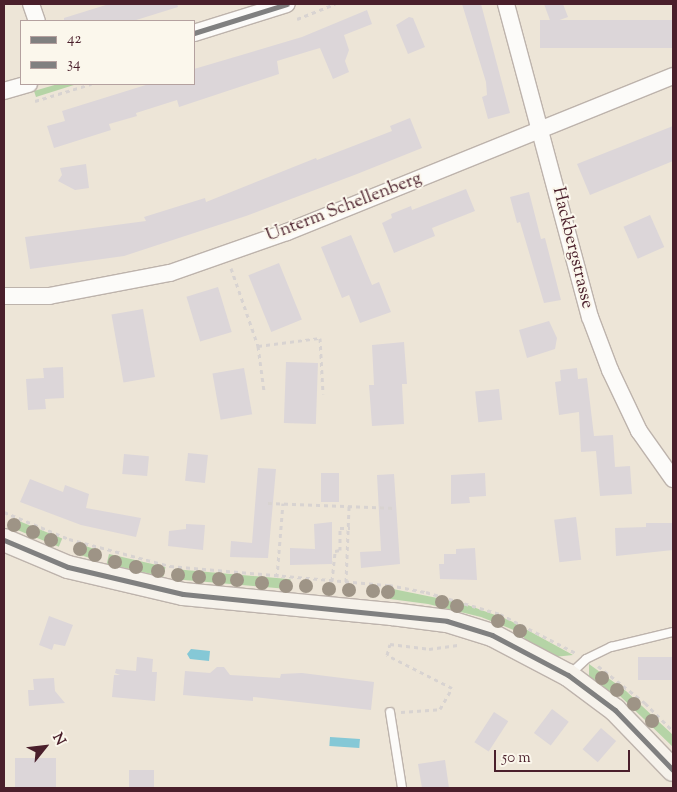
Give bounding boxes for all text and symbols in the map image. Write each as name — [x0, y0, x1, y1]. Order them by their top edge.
legend — [20, 20, 195, 85]
text: 42 — [67, 29, 82, 50]
text: 34 — [67, 54, 81, 75]
street label: Unterm Schellenberg — [263, 168, 425, 248]
street label: Hackbergstrasse — [546, 185, 598, 311]
north arrow — [20, 722, 70, 772]
text: N — [47, 730, 70, 749]
scale bar — [497, 740, 633, 772]
text: 50 m — [502, 748, 531, 769]

